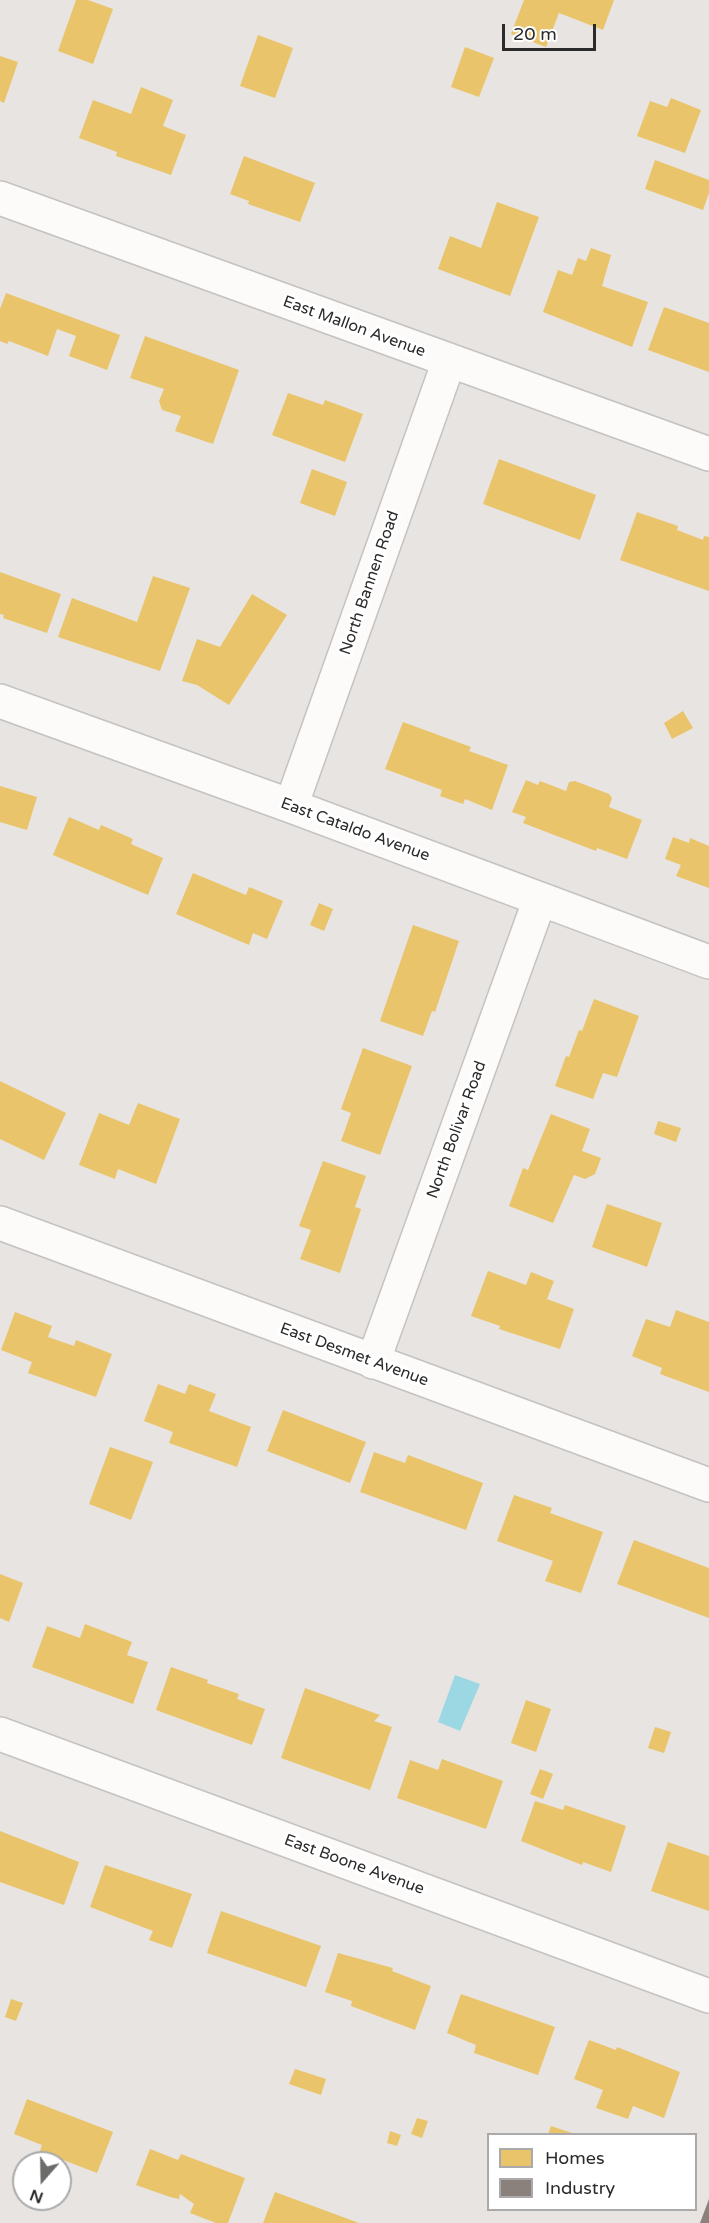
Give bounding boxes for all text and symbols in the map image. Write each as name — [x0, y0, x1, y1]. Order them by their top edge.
scale bar — [505, 12, 600, 50]
text: 20 m — [513, 23, 557, 45]
street label: East Mallon Avenue — [280, 292, 428, 362]
street label: North Bannen Road — [336, 508, 404, 658]
street label: East Cataldo Avenue — [278, 794, 432, 866]
street label: North Bolivar Road — [423, 1059, 491, 1201]
street label: East Desmet Avenue — [277, 1319, 431, 1391]
street label: East Boone Avenue — [281, 1831, 427, 1899]
legend — [487, 2133, 697, 2211]
text: Homes — [545, 2147, 605, 2169]
north arrow — [12, 2151, 72, 2211]
text: Industry — [545, 2177, 615, 2199]
text: N — [27, 2184, 46, 2208]

